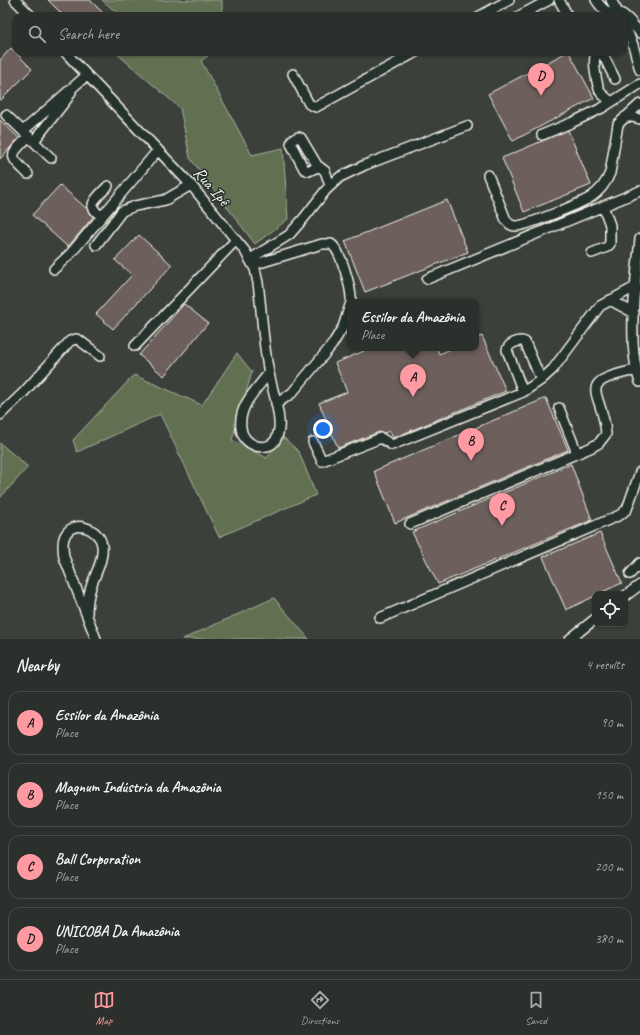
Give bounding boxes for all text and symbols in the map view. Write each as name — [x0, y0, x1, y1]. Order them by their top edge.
search box — [12, 12, 628, 56]
icon: search — [26, 23, 48, 45]
text: Search here — [58, 25, 119, 44]
pin: D — [528, 63, 554, 96]
street label: Rua Ipê — [189, 163, 236, 212]
popup — [347, 299, 479, 351]
text: Essilor da Amazônia — [361, 308, 465, 327]
text: Place — [361, 327, 384, 343]
pin: A — [400, 364, 426, 397]
your location — [313, 419, 333, 439]
pin: B — [458, 428, 484, 461]
pin: C — [489, 493, 515, 526]
map controls — [592, 591, 628, 627]
button: locate — [592, 591, 628, 627]
text: Nearby — [16, 655, 59, 676]
text: 4 results — [586, 657, 624, 673]
text: Essilor da Amazônia — [55, 706, 158, 725]
text: A — [27, 715, 33, 731]
text: 90 m — [601, 715, 623, 731]
text: Place — [55, 725, 78, 741]
text: Magnum Indústria da Amazônia — [55, 778, 221, 797]
text: B — [27, 787, 33, 803]
text: 150 m — [595, 787, 623, 803]
text: Place — [55, 797, 78, 813]
text: Ball Corporation — [55, 850, 140, 869]
text: C — [27, 859, 33, 875]
text: 200 m — [595, 859, 623, 875]
text: Place — [55, 869, 78, 885]
text: UNICOBA Da Amazônia — [55, 922, 179, 941]
text: D — [26, 931, 34, 947]
text: 380 m — [595, 931, 623, 947]
text: Place — [55, 941, 78, 957]
tab: Map — [93, 989, 115, 1027]
tab: Directions — [301, 989, 339, 1027]
tab: Saved — [525, 989, 547, 1027]

